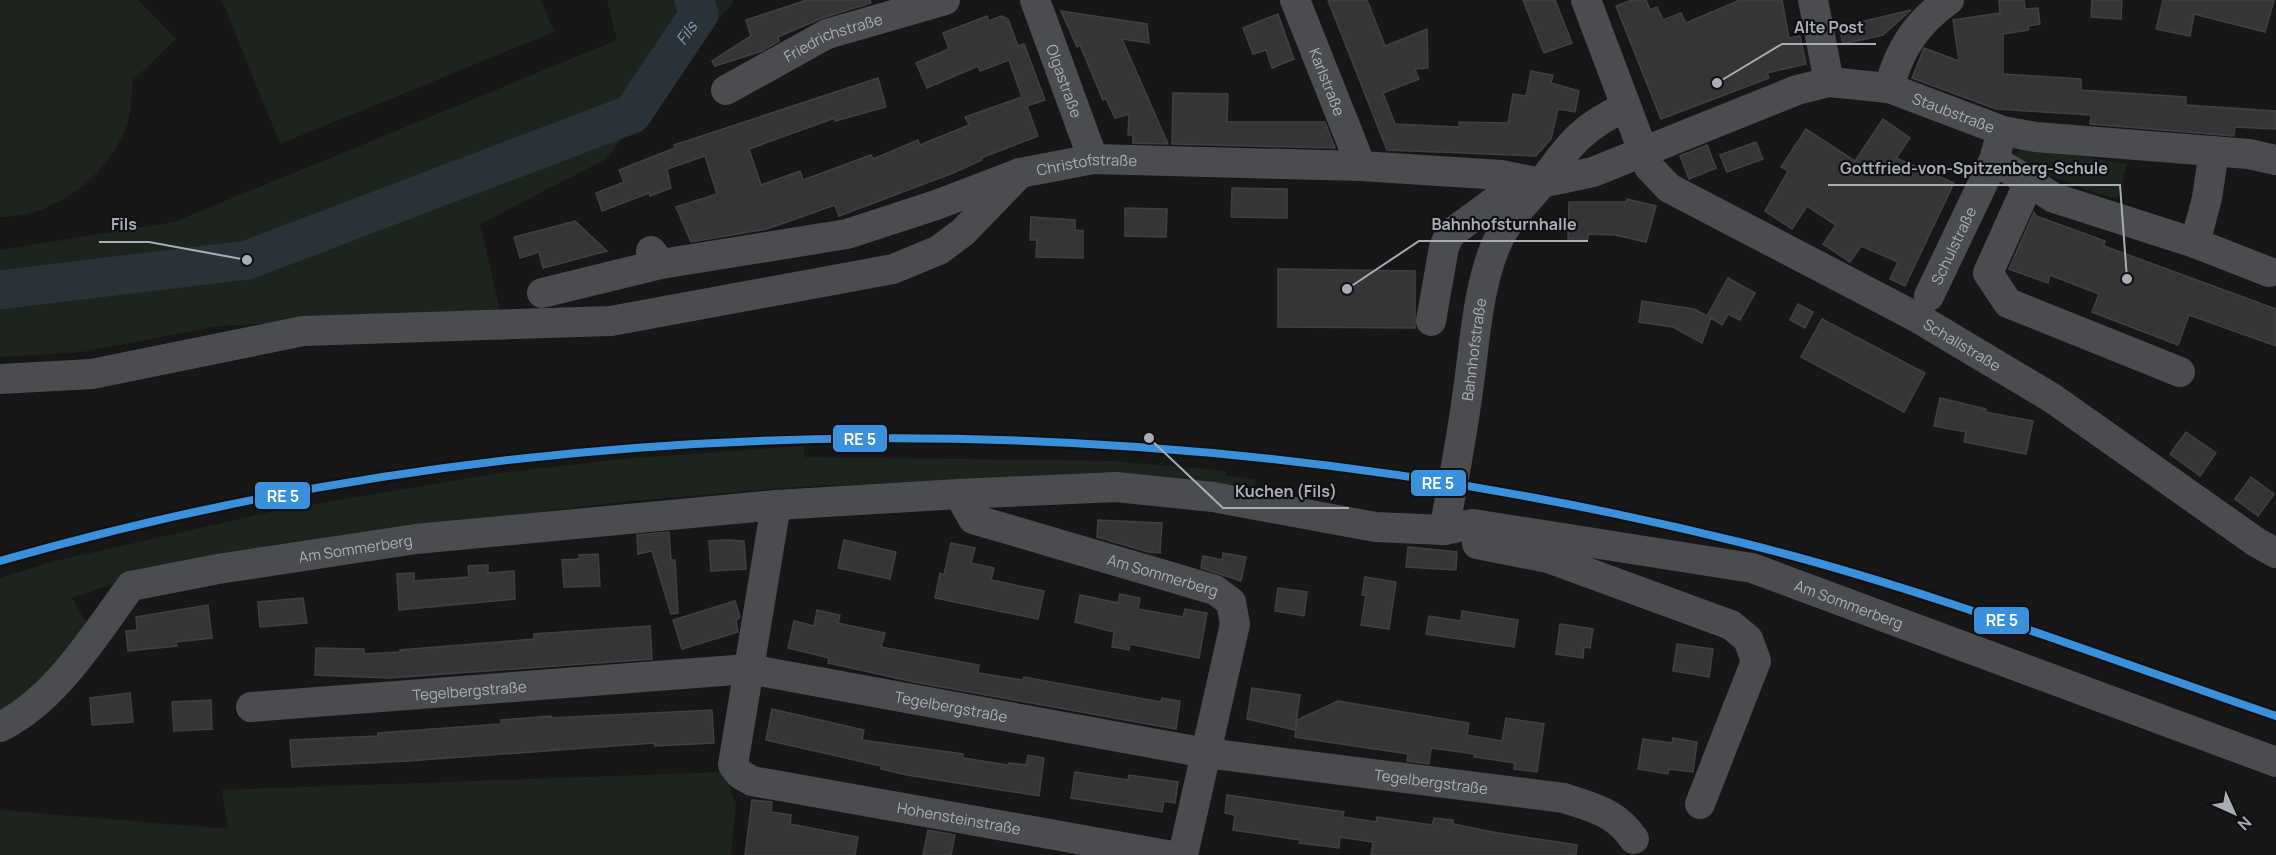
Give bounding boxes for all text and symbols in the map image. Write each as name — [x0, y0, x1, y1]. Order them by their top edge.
street label: Friedrichstraße — [780, 8, 885, 67]
callout: Alte Post — [1782, 10, 1876, 44]
water label: Fils — [670, 16, 703, 49]
text: Alte Post — [1794, 16, 1864, 38]
street label: Olgastraße — [1041, 41, 1088, 121]
street label: Karlstraße — [1305, 45, 1351, 119]
street label: Staubstraße — [1909, 87, 1998, 138]
street label: Christofstraße — [1035, 148, 1138, 180]
callout: Gottfried-von-Spitzenberg-Schule — [1828, 151, 2120, 185]
text: Gottfried-von-Spitzenberg-Schule — [1840, 157, 2108, 179]
street label: Schulstraße — [1926, 203, 1981, 288]
callout: Bahnhofsturnhalle — [1419, 207, 1588, 241]
callout: Fils — [99, 208, 149, 242]
text: Fils — [111, 213, 137, 235]
text: Bahnhofsturnhalle — [1431, 213, 1577, 235]
street label: Bahnhofstraße — [1456, 296, 1491, 402]
street label: Schallstraße — [1920, 313, 2005, 376]
line badge: RE 5 — [832, 424, 888, 453]
text: RE 5 — [844, 428, 876, 450]
line badge: RE 5 — [1410, 469, 1467, 497]
text: RE 5 — [1422, 472, 1454, 494]
callout: Kuchen (Fils) — [1223, 474, 1349, 508]
text: Kuchen (Fils) — [1235, 480, 1337, 502]
line badge: RE 5 — [254, 481, 311, 510]
text: RE 5 — [267, 485, 299, 507]
street label: Am Sommerberg — [297, 529, 414, 567]
street label: Am Sommerberg — [1105, 549, 1221, 601]
street label: Am Sommerberg — [1792, 574, 1906, 634]
line badge: RE 5 — [1973, 606, 2030, 635]
text: RE 5 — [1986, 609, 2018, 631]
street label: Tegelbergstraße — [411, 675, 527, 705]
street label: Tegelbergstraße — [893, 686, 1010, 727]
street label: Tegelbergstraße — [1373, 764, 1489, 799]
north arrow — [2204, 783, 2264, 843]
street label: Hohensteinstraße — [895, 797, 1023, 839]
text: N — [2233, 812, 2256, 835]

